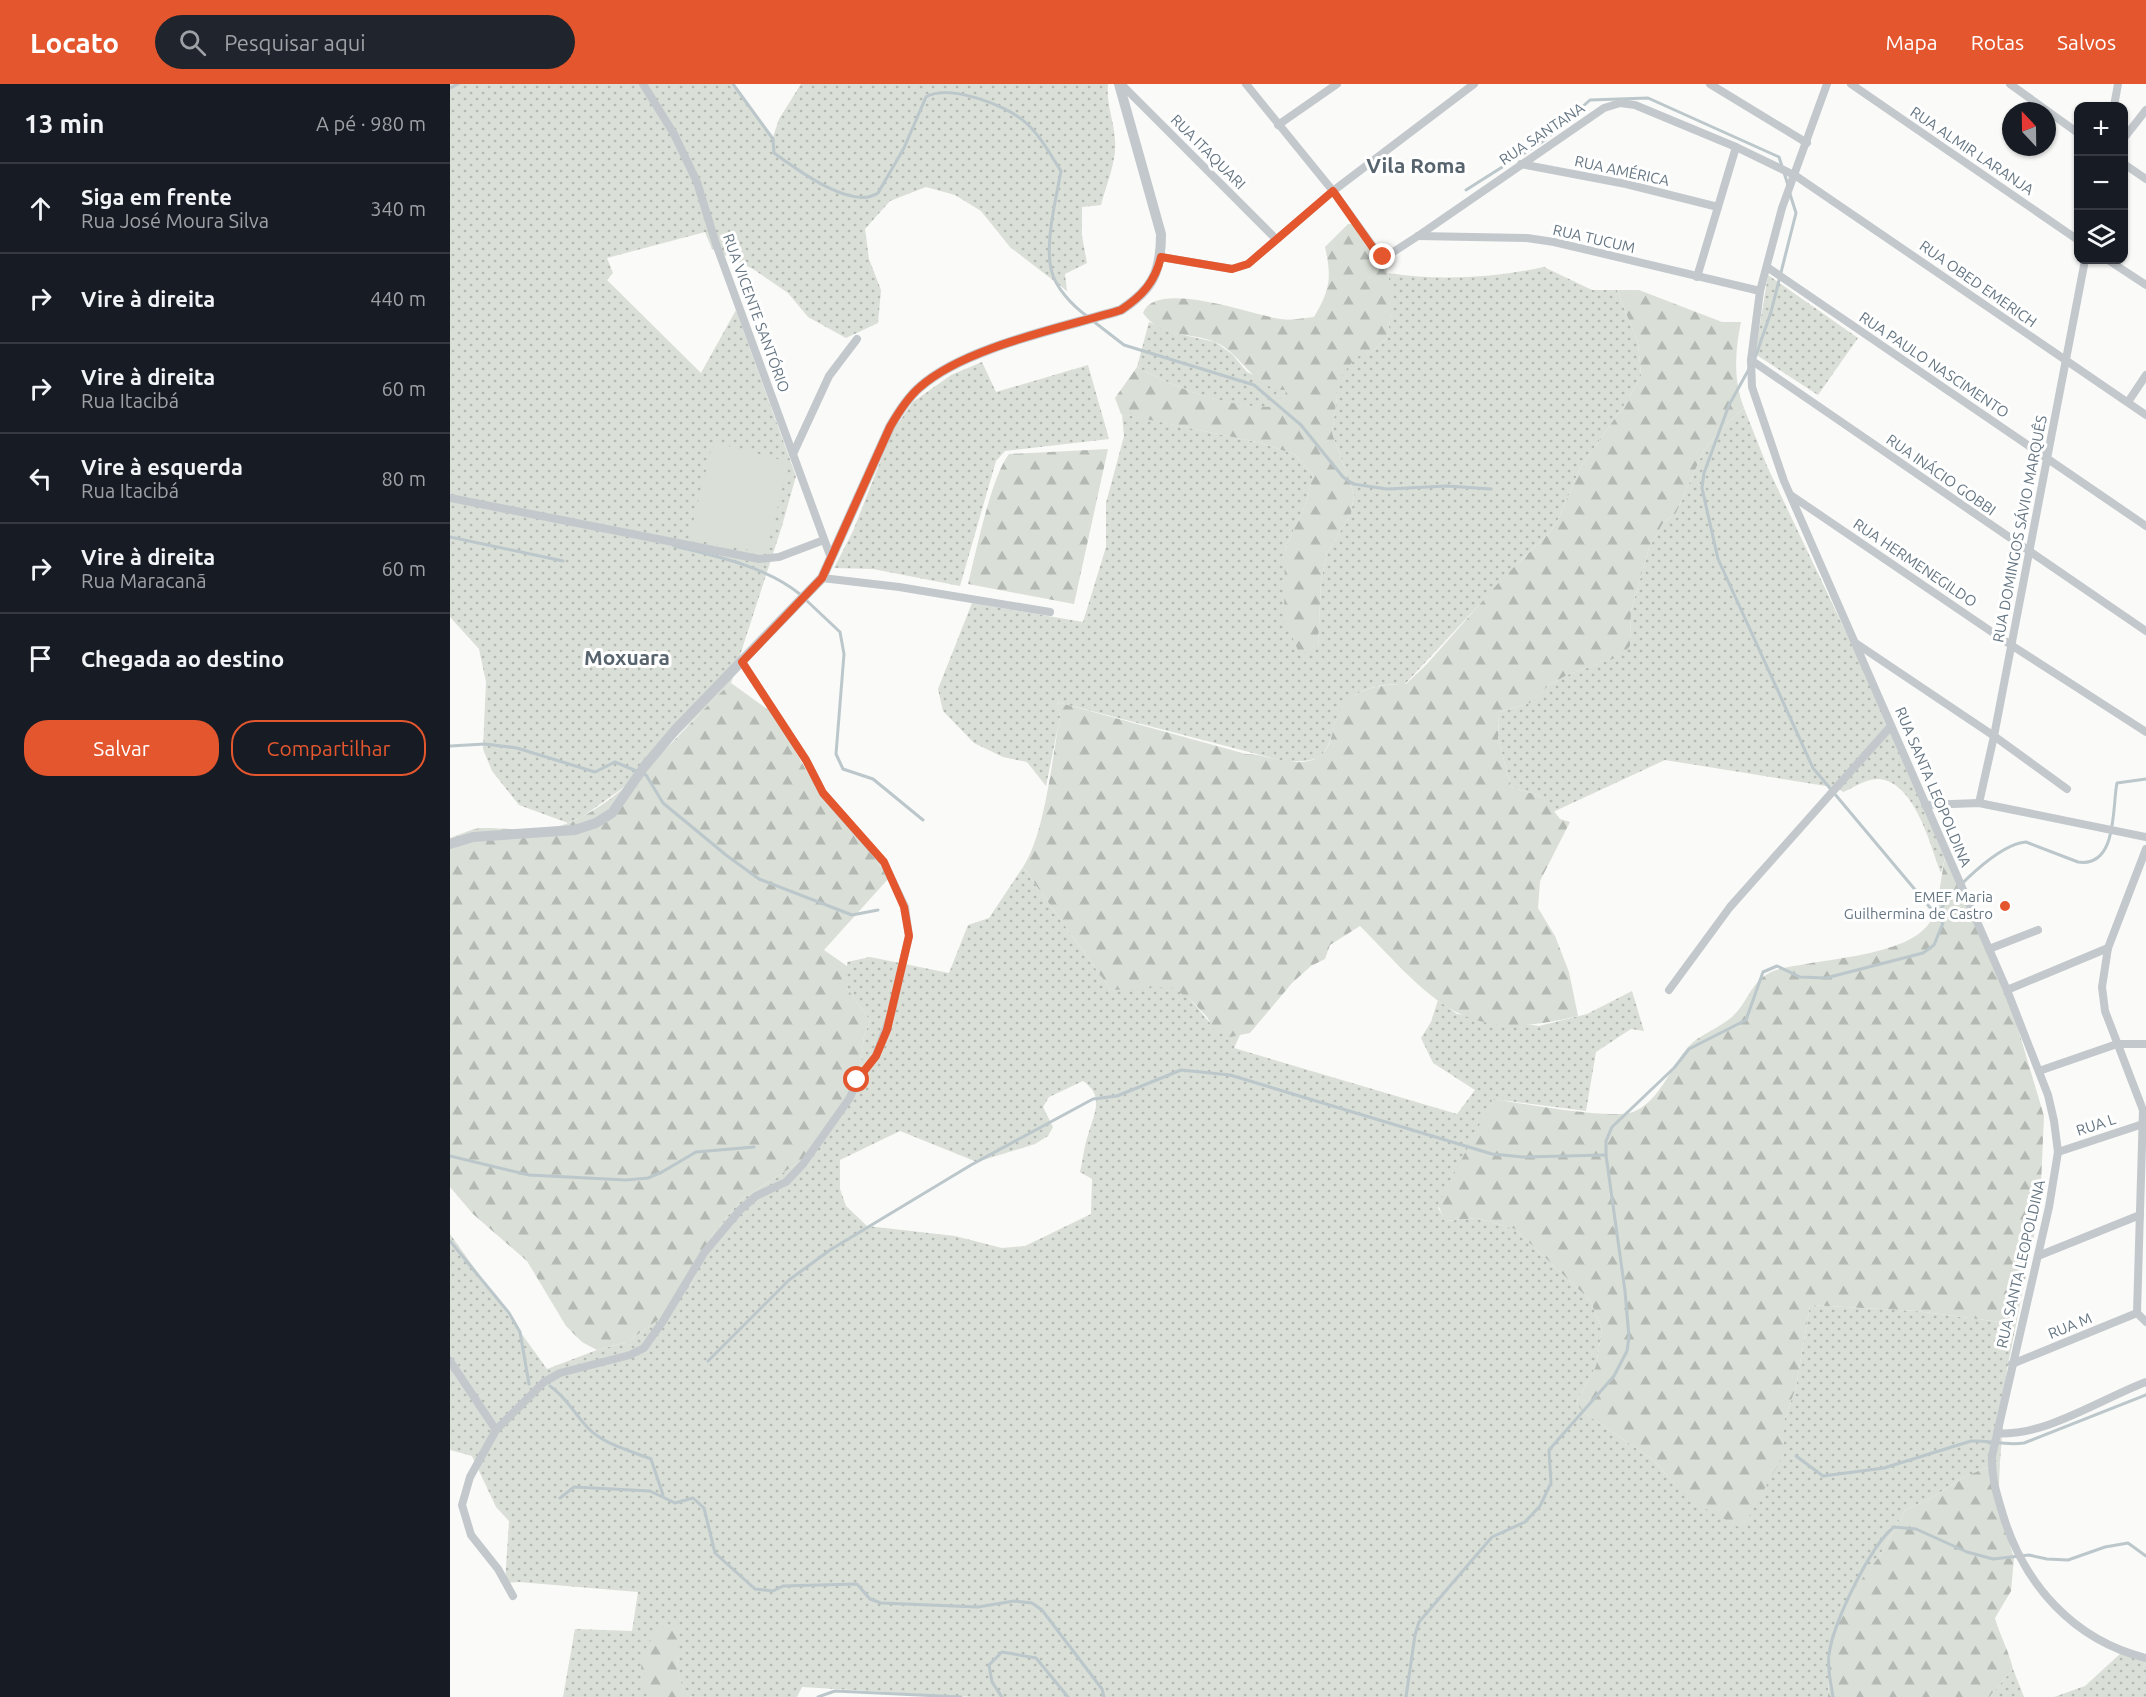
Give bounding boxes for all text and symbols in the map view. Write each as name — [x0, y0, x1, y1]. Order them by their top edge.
search box — [155, 15, 575, 69]
icon: search — [176, 26, 209, 59]
text: Locato — [30, 27, 119, 58]
text: Pesquisar aqui — [224, 30, 366, 55]
text: Mapa — [1886, 30, 1938, 54]
text: Rotas — [1971, 30, 2024, 54]
text: Salvos — [2057, 30, 2116, 54]
street label: RUA SANTANA — [1496, 99, 1588, 168]
north arrow — [2002, 102, 2056, 156]
map controls — [2074, 102, 2128, 264]
button: + — [2074, 102, 2128, 156]
street label: RUA ALMIR LARANJA — [1907, 103, 2037, 198]
text: 13 min — [24, 109, 104, 138]
street label: RUA ITAQUARI — [1168, 111, 1249, 192]
text: A pé · 980 m — [316, 112, 426, 135]
street label: RUA AMÉRICA — [1573, 152, 1671, 189]
district label: Vila Roma — [1366, 153, 1466, 177]
button: − — [2074, 156, 2128, 210]
text: Siga em frente — [81, 184, 232, 209]
icon: ahead — [24, 192, 57, 225]
text: 340 m — [370, 197, 426, 220]
text: Rua José Moura Silva — [81, 209, 269, 232]
button: layers — [2074, 210, 2128, 264]
street label: RUA TUCUM — [1551, 221, 1637, 256]
street label: RUA VICENTE SANTÓRIO — [720, 231, 793, 394]
street label: RUA OBED EMERICH — [1916, 237, 2040, 330]
route end — [1369, 243, 1395, 269]
icon: right — [24, 282, 57, 315]
text: Vire à direita — [81, 286, 215, 311]
text: 440 m — [370, 287, 426, 310]
street label: RUA PAULO NASCIMENTO — [1856, 308, 2012, 421]
text: Vire à direita — [81, 364, 215, 389]
icon: right — [24, 372, 57, 405]
text: 60 m — [382, 377, 426, 400]
text: Rua Itacibá — [81, 389, 179, 412]
street label: RUA DOMINGOS SÁVIO MARQUÊS — [1989, 414, 2050, 644]
street label: RUA INÁCIO GOBBI — [1883, 430, 1999, 519]
text: Vire à esquerda — [81, 454, 243, 479]
icon: left — [24, 462, 57, 495]
text: 80 m — [382, 467, 426, 490]
text: Rua Itacibá — [81, 479, 179, 502]
street label: RUA HERMENEGILDO — [1850, 515, 1980, 610]
text: Vire à direita — [81, 544, 215, 569]
icon: right — [24, 552, 57, 585]
text: 60 m — [382, 557, 426, 580]
text: Rua Maracanã — [81, 569, 206, 592]
icon: arrive — [24, 642, 57, 675]
district label: Moxuara — [584, 645, 670, 669]
text: Chegada ao destino — [81, 646, 284, 671]
street label: RUA SANTA LEOPOLDINA — [1892, 704, 1975, 870]
button: Salvar — [24, 720, 219, 776]
button: Compartilhar — [231, 720, 426, 776]
place label: EMEF Maria Guilhermina de Castro — [1844, 888, 1993, 922]
marker: EMEF Maria Guilhermina de Castro — [1998, 899, 2012, 913]
route start — [843, 1066, 869, 1092]
street label: RUA L — [2074, 1110, 2118, 1139]
street label: RUA SANTA LEOPOLDINA — [1993, 1178, 2048, 1350]
street label: RUA M — [2045, 1309, 2094, 1342]

